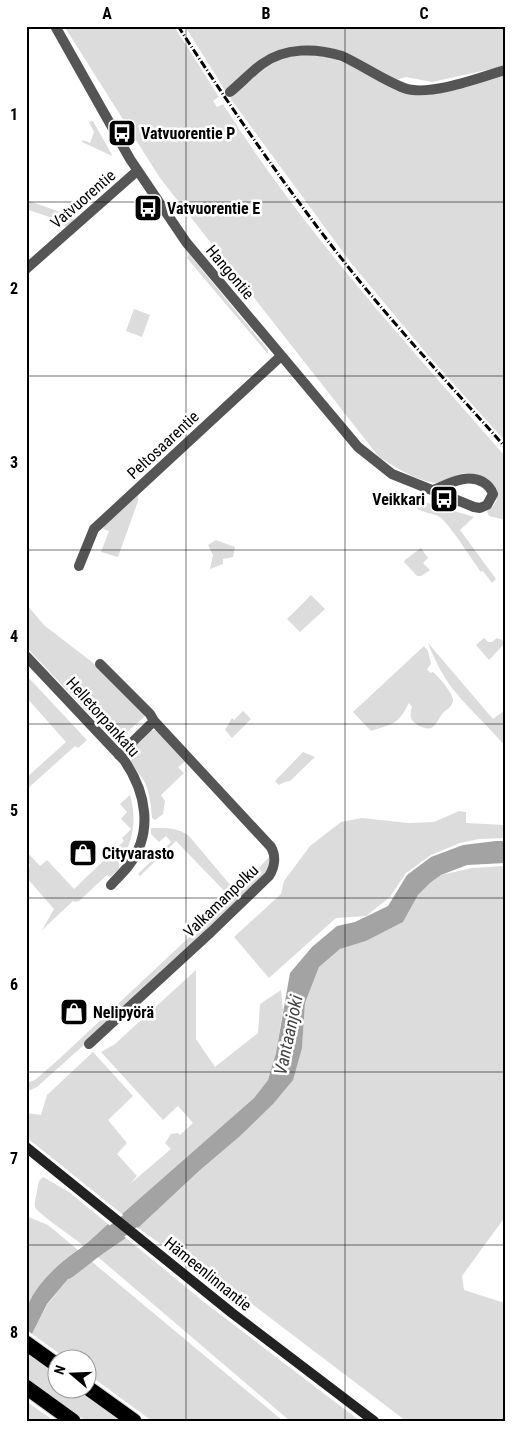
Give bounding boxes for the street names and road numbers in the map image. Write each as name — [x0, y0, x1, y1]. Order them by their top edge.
street label: Vatvuorentie — [47, 166, 119, 232]
street label: Hangontie — [202, 241, 258, 303]
street label: Peltosaarentie — [123, 407, 203, 483]
street label: Helletorpankatu — [62, 673, 144, 761]
street label: Valkamanpolku — [180, 861, 262, 941]
street label: Hämeenlinnantie — [161, 1233, 255, 1315]

